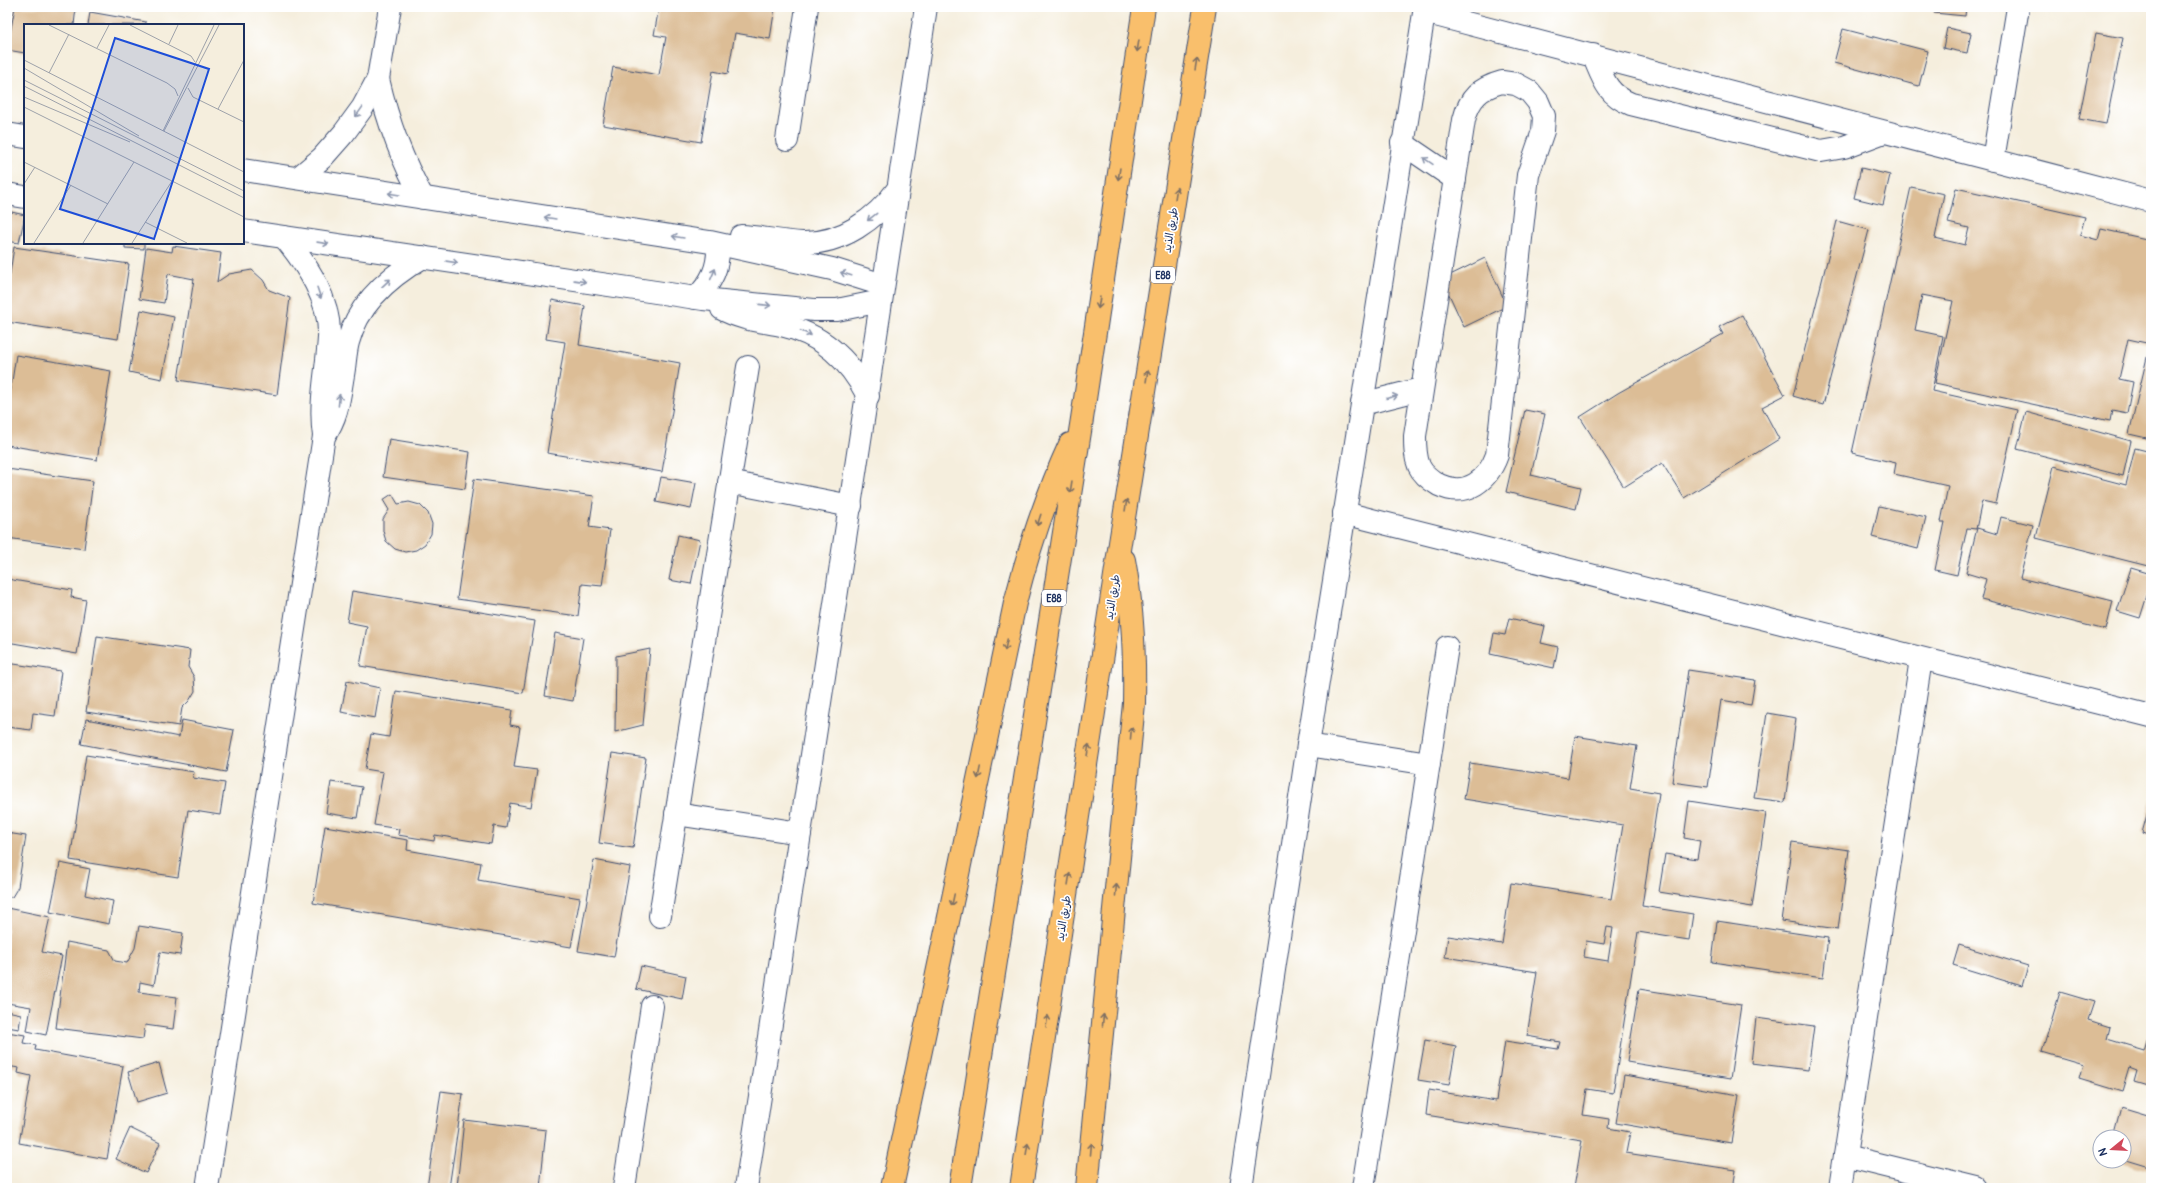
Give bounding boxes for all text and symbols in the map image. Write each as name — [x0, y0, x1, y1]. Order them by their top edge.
inset map — [24, 24, 244, 244]
one-way arrow — [1134, 39, 1142, 52]
one-way arrow — [1192, 58, 1200, 71]
one-way arrow — [355, 107, 363, 118]
one-way arrow — [1423, 157, 1434, 165]
one-way arrow — [1115, 167, 1123, 180]
one-way arrow — [1172, 187, 1180, 200]
one-way arrow — [388, 190, 401, 198]
street label: طريق الذيد — [1161, 207, 1180, 254]
one-way arrow — [866, 213, 877, 221]
one-way arrow — [544, 214, 557, 222]
one-way arrow — [672, 233, 685, 241]
one-way arrow — [316, 239, 329, 247]
one-way arrow — [445, 258, 458, 266]
road number: E88 — [1151, 267, 1175, 283]
one-way arrow — [710, 268, 718, 280]
one-way arrow — [841, 269, 853, 277]
one-way arrow — [573, 277, 586, 285]
one-way arrow — [381, 278, 391, 288]
one-way arrow — [316, 287, 324, 299]
one-way arrow — [1095, 296, 1103, 309]
one-way arrow — [758, 302, 771, 309]
one-way arrow — [799, 330, 811, 337]
one-way arrow — [1143, 370, 1151, 383]
one-way arrow — [1385, 392, 1398, 400]
one-way arrow — [335, 394, 343, 407]
one-way arrow — [1067, 480, 1075, 493]
one-way arrow — [1122, 499, 1130, 512]
one-way arrow — [1035, 513, 1042, 526]
street label: طريق الذيد — [1103, 574, 1122, 621]
road number: E88 — [1042, 590, 1066, 606]
one-way arrow — [1002, 638, 1010, 651]
one-way arrow — [1127, 727, 1134, 740]
one-way arrow — [1085, 744, 1093, 757]
one-way arrow — [975, 766, 983, 779]
one-way arrow — [1065, 873, 1073, 886]
one-way arrow — [1112, 884, 1119, 897]
one-way arrow — [948, 893, 956, 906]
street label: طريق الذيد — [1054, 895, 1073, 942]
one-way arrow — [1100, 1014, 1107, 1027]
one-way arrow — [1043, 1015, 1051, 1028]
north arrow — [2092, 1129, 2132, 1169]
one-way arrow — [1023, 1143, 1031, 1156]
one-way arrow — [1087, 1143, 1094, 1156]
text: N — [2095, 1146, 2110, 1157]

